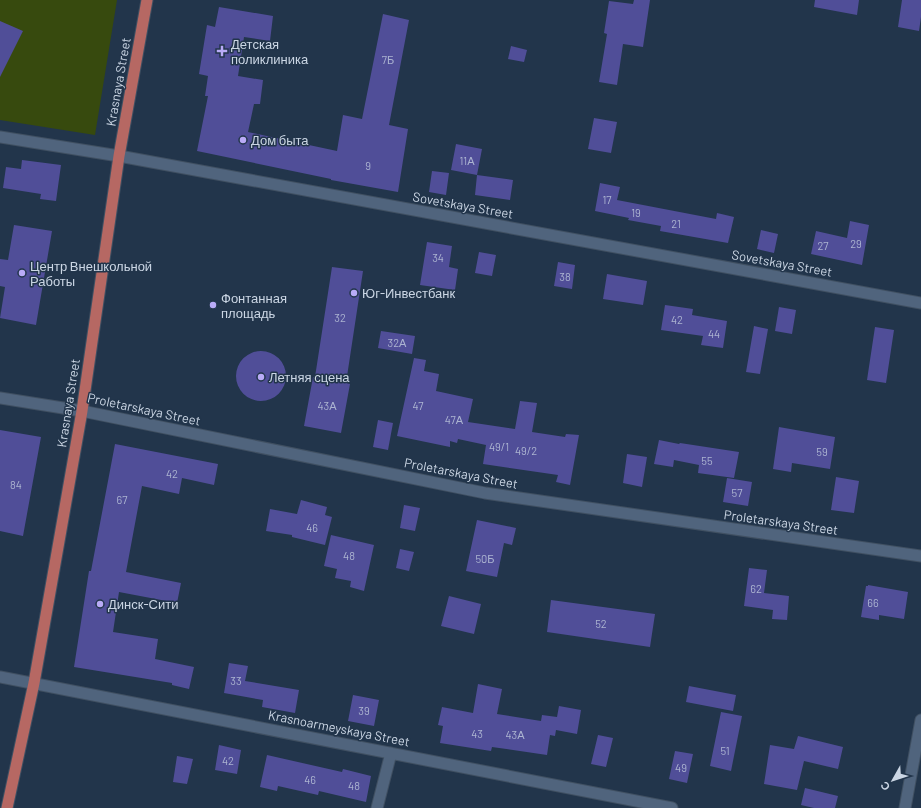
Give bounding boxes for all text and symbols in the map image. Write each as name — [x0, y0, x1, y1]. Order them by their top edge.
street label: Krasnaya Street — [102, 36, 134, 128]
place label: Детская поликлиника — [231, 36, 309, 67]
marker: Детская поликлиника — [216, 45, 228, 57]
house number: 7Б — [382, 53, 394, 66]
place label: Дом быта — [251, 132, 309, 148]
marker: Дом быта — [238, 135, 248, 145]
house number: 11А — [459, 154, 475, 167]
house number: 9 — [365, 159, 371, 172]
street label: Sovetskaya Street — [412, 188, 514, 222]
house number: 17 — [602, 193, 612, 206]
house number: 19 — [631, 206, 641, 219]
house number: 21 — [671, 217, 681, 230]
house number: 29 — [850, 237, 862, 250]
house number: 27 — [817, 239, 829, 252]
street label: Sovetskaya Street — [731, 246, 833, 280]
house number: 34 — [432, 251, 444, 264]
place label: Центр Внешкольной Работы — [30, 258, 152, 289]
marker: Центр Внешкольной Работы — [17, 268, 27, 278]
house number: 38 — [559, 270, 571, 283]
place label: Юг-Инвестбанк — [362, 285, 456, 301]
marker: Юг-Инвестбанк — [349, 288, 359, 298]
place label: Фонтанная площадь — [221, 290, 287, 321]
marker: Фонтанная площадь — [208, 300, 218, 310]
house number: 32 — [334, 311, 346, 324]
house number: 42 — [671, 313, 683, 326]
house number: 44 — [708, 327, 720, 340]
house number: 32А — [388, 336, 407, 349]
street label: Krasnaya Street — [53, 357, 83, 449]
place label: Летняя сцена — [269, 369, 350, 385]
marker: Летняя сцена — [256, 372, 266, 382]
street label: Proletarskaya Street — [86, 389, 202, 429]
house number: 43А — [317, 399, 337, 412]
house number: 47 — [413, 399, 423, 412]
house number: 47А — [445, 413, 464, 426]
house number: 49/1 — [489, 440, 509, 453]
house number: 49/2 — [515, 444, 537, 457]
house number: 59 — [816, 445, 828, 458]
street label: Proletarskaya Street — [403, 454, 519, 492]
house number: 55 — [701, 454, 713, 467]
house number: 42 — [166, 467, 178, 480]
house number: 84 — [10, 478, 22, 491]
house number: 57 — [732, 486, 742, 499]
house number: 67 — [117, 493, 127, 506]
street label: Proletarskaya Street — [723, 506, 839, 538]
house number: 46 — [306, 521, 318, 534]
house number: 48 — [343, 549, 355, 562]
house number: 50Б — [475, 552, 495, 565]
house number: 62 — [750, 582, 762, 595]
place label: Динск-Сити — [108, 596, 178, 612]
house number: 66 — [867, 596, 879, 609]
marker: Динск-Сити — [95, 599, 105, 609]
house number: 52 — [595, 617, 607, 630]
house number: 33 — [230, 674, 242, 687]
house number: 39 — [358, 704, 370, 717]
street label: Krasnoarmeyskaya Street — [267, 706, 411, 750]
house number: 43 — [471, 727, 483, 740]
house number: 43А — [505, 728, 525, 741]
house number: 51 — [720, 744, 730, 757]
house number: 42 — [222, 754, 234, 767]
north arrow — [873, 760, 913, 800]
house number: 49 — [675, 761, 687, 774]
house number: 46 — [304, 773, 316, 786]
house number: 48 — [348, 779, 360, 792]
text: С — [877, 779, 892, 794]

